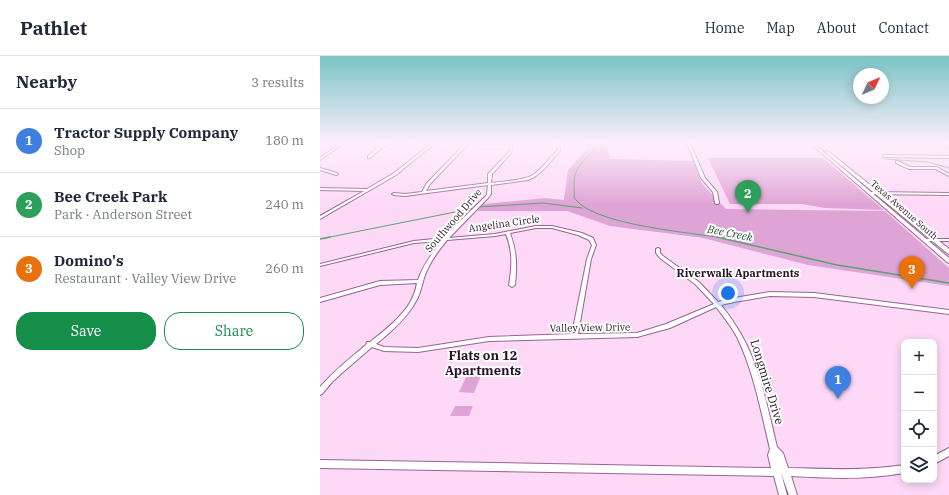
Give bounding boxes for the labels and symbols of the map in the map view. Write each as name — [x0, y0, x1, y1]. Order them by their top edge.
north arrow — [853, 68, 889, 104]
street label: Texas Avenue South — [869, 178, 940, 242]
pin: 2 — [735, 180, 761, 213]
street label: Southwood Drive — [422, 186, 485, 255]
street label: Angelina Circle — [468, 212, 541, 235]
water label: Bee Creek — [705, 222, 754, 244]
pin: 3 — [899, 256, 925, 289]
district label: Riverwalk Apartments — [677, 266, 800, 280]
your location — [718, 283, 738, 303]
street label: Valley View Drive — [550, 320, 630, 335]
street label: Longmire Drive — [747, 338, 788, 426]
district label: Flats on 12 Apartments — [445, 347, 522, 379]
pin: 1 — [825, 366, 851, 399]

